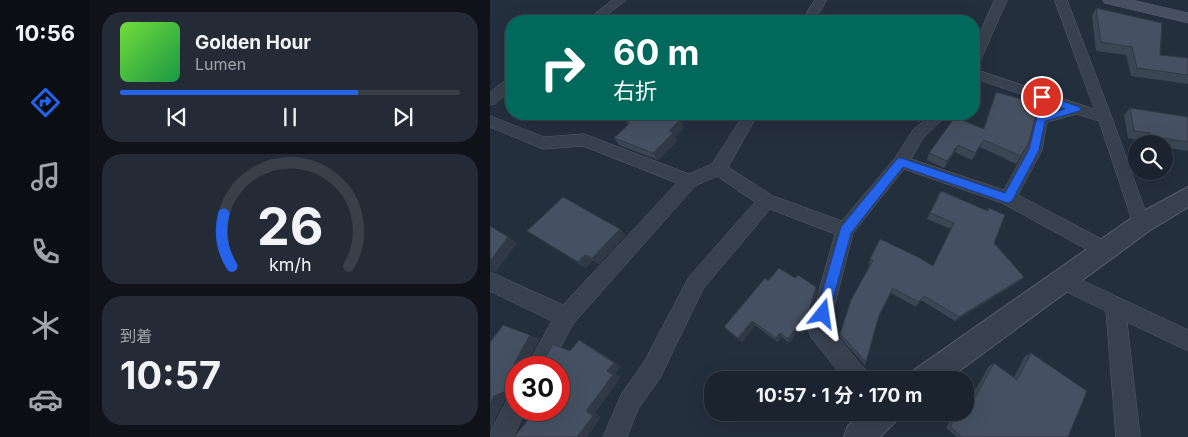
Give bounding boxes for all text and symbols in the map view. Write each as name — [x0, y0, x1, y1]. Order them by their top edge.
text: 10:56 — [15, 20, 75, 46]
text: Golden Hour — [195, 31, 311, 54]
text: 60 m — [613, 31, 700, 73]
icon: right — [530, 35, 595, 100]
text: Lumen — [195, 54, 246, 74]
pin — [1021, 76, 1063, 118]
text: 右折 — [613, 78, 657, 104]
icon: arrive — [1028, 83, 1056, 111]
icon: directions — [28, 85, 63, 120]
icon: previous — [163, 103, 191, 131]
icon: pause — [276, 103, 304, 131]
icon: next — [389, 103, 417, 131]
map controls — [1128, 135, 1173, 180]
button: search — [1128, 135, 1173, 180]
icon: music — [28, 159, 63, 194]
text: 26 — [257, 195, 323, 258]
icon: phone — [28, 234, 63, 269]
text: km/h — [269, 254, 311, 275]
position arrow — [796, 287, 848, 339]
icon: climate — [28, 308, 63, 343]
text: 到着 — [120, 326, 152, 346]
text: 10:57 — [120, 352, 221, 398]
speed limit sign: 30 — [505, 356, 570, 421]
icon: car — [28, 382, 63, 417]
text: 10:57 · 1 分 · 170 m — [756, 384, 922, 407]

